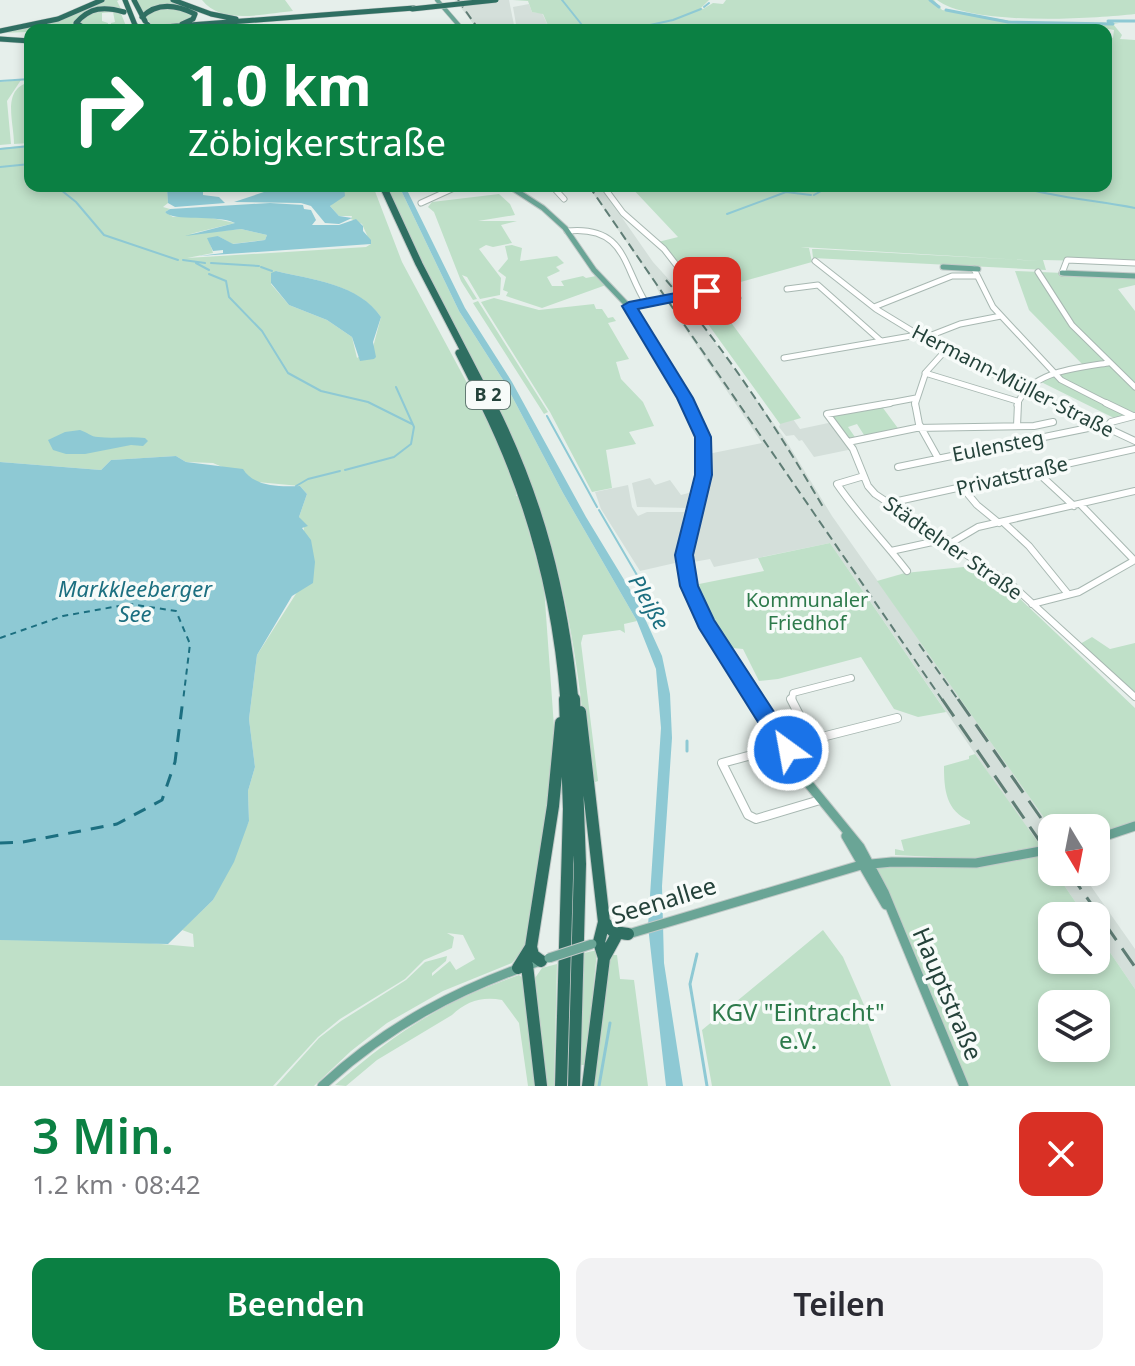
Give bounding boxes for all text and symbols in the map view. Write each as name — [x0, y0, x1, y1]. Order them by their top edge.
text: 1.0 km — [188, 46, 372, 122]
icon: right — [56, 56, 160, 160]
text: Zöbigkerstraße — [188, 118, 446, 167]
pin — [673, 257, 741, 325]
icon: arrive — [685, 269, 729, 313]
street label: Hermann-Müller-Straße — [908, 318, 1119, 443]
road number: B 2 — [466, 381, 510, 409]
street label: Eulensteg — [950, 423, 1046, 468]
street label: Privatstraße — [953, 450, 1070, 501]
street label: Städtelner Straße — [879, 490, 1028, 606]
water label: Pleiße — [623, 569, 677, 634]
water label: Markkleeberger See — [58, 573, 213, 628]
park label: Kommunaler Friedhof — [746, 586, 868, 636]
position arrow — [746, 708, 830, 792]
north arrow — [1038, 814, 1110, 886]
map controls — [1038, 814, 1110, 1062]
street label: Seenallee — [607, 868, 720, 931]
button: search — [1038, 902, 1110, 974]
street label: Hauptstraße — [906, 922, 991, 1065]
button: layers — [1038, 990, 1110, 1062]
park label: KGV "Eintracht" e.V. — [711, 995, 885, 1056]
text: 3 Min. — [32, 1103, 174, 1168]
button: close — [1019, 1112, 1103, 1196]
text: 1.2 km · 08:42 — [32, 1166, 201, 1202]
button: Beenden — [32, 1258, 560, 1350]
button: Teilen — [576, 1258, 1103, 1350]

